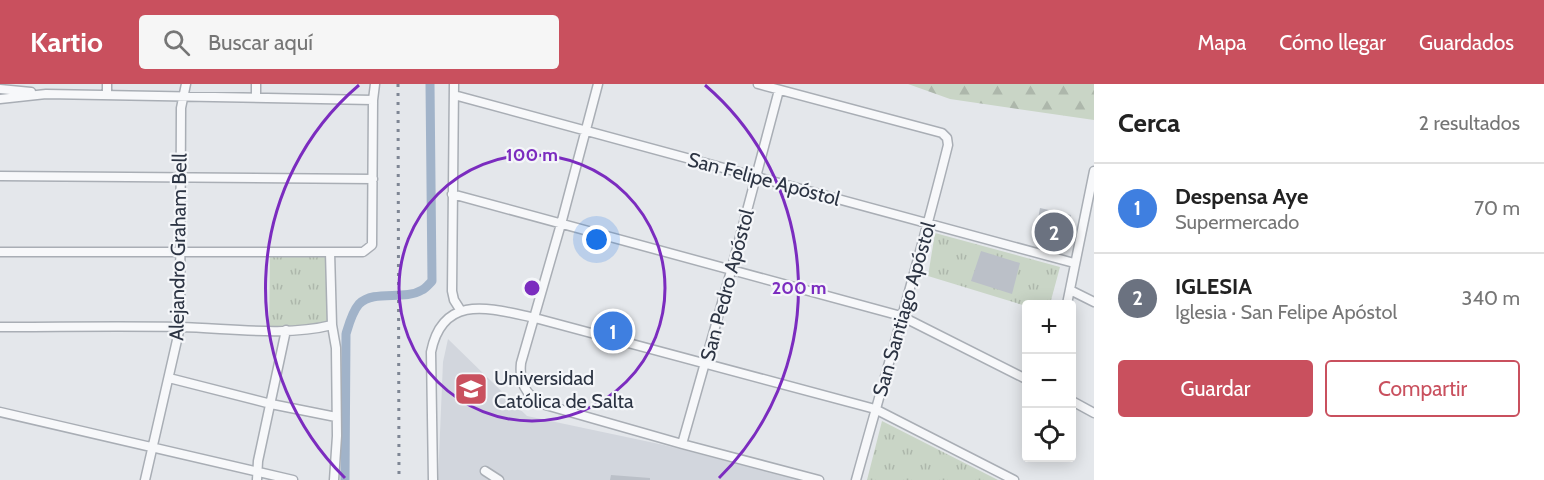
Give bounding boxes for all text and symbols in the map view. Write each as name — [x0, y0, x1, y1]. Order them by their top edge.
search box — [139, 15, 559, 69]
text: Kartio — [30, 25, 103, 59]
icon: search — [160, 26, 193, 59]
text: Buscar aquí — [208, 29, 313, 56]
text: Mapa — [1198, 30, 1246, 55]
text: Cómo llegar — [1279, 30, 1386, 55]
text: Guardados — [1419, 30, 1514, 55]
text: Cerca — [1118, 107, 1180, 139]
text: 2 resultados — [1419, 111, 1520, 135]
text: 100 m — [506, 144, 558, 166]
street label: San Felipe Apóstol — [685, 147, 843, 211]
street label: Alejandro Graham Bell — [164, 153, 192, 341]
text: Despensa Aye — [1175, 183, 1308, 210]
text: 1 — [1134, 196, 1141, 220]
text: 70 m — [1474, 196, 1520, 220]
street label: San Pedro Apóstol — [695, 206, 759, 364]
pin: 2 — [1034, 210, 1074, 254]
text: Supermercado — [1175, 210, 1299, 234]
street label: San Santiago Apóstol — [868, 219, 940, 399]
your location — [582, 225, 611, 254]
text: IGLESIA — [1175, 273, 1252, 300]
text: 200 m — [772, 277, 826, 299]
centre of rings — [522, 278, 542, 298]
text: 2 — [1132, 286, 1143, 310]
text: 340 m — [1462, 286, 1520, 310]
map controls — [1022, 300, 1076, 462]
button: + — [1022, 300, 1076, 354]
text: Iglesia · San Felipe Apóstol — [1175, 300, 1397, 324]
pin: 1 — [594, 308, 632, 354]
button: − — [1022, 354, 1076, 408]
button: Guardar — [1118, 360, 1313, 417]
button: Compartir — [1325, 360, 1520, 417]
place label: Universidad Católica de Salta — [494, 366, 634, 413]
school or university icon: Universidad Católica de Salta — [453, 371, 489, 407]
button: locate — [1022, 408, 1076, 462]

